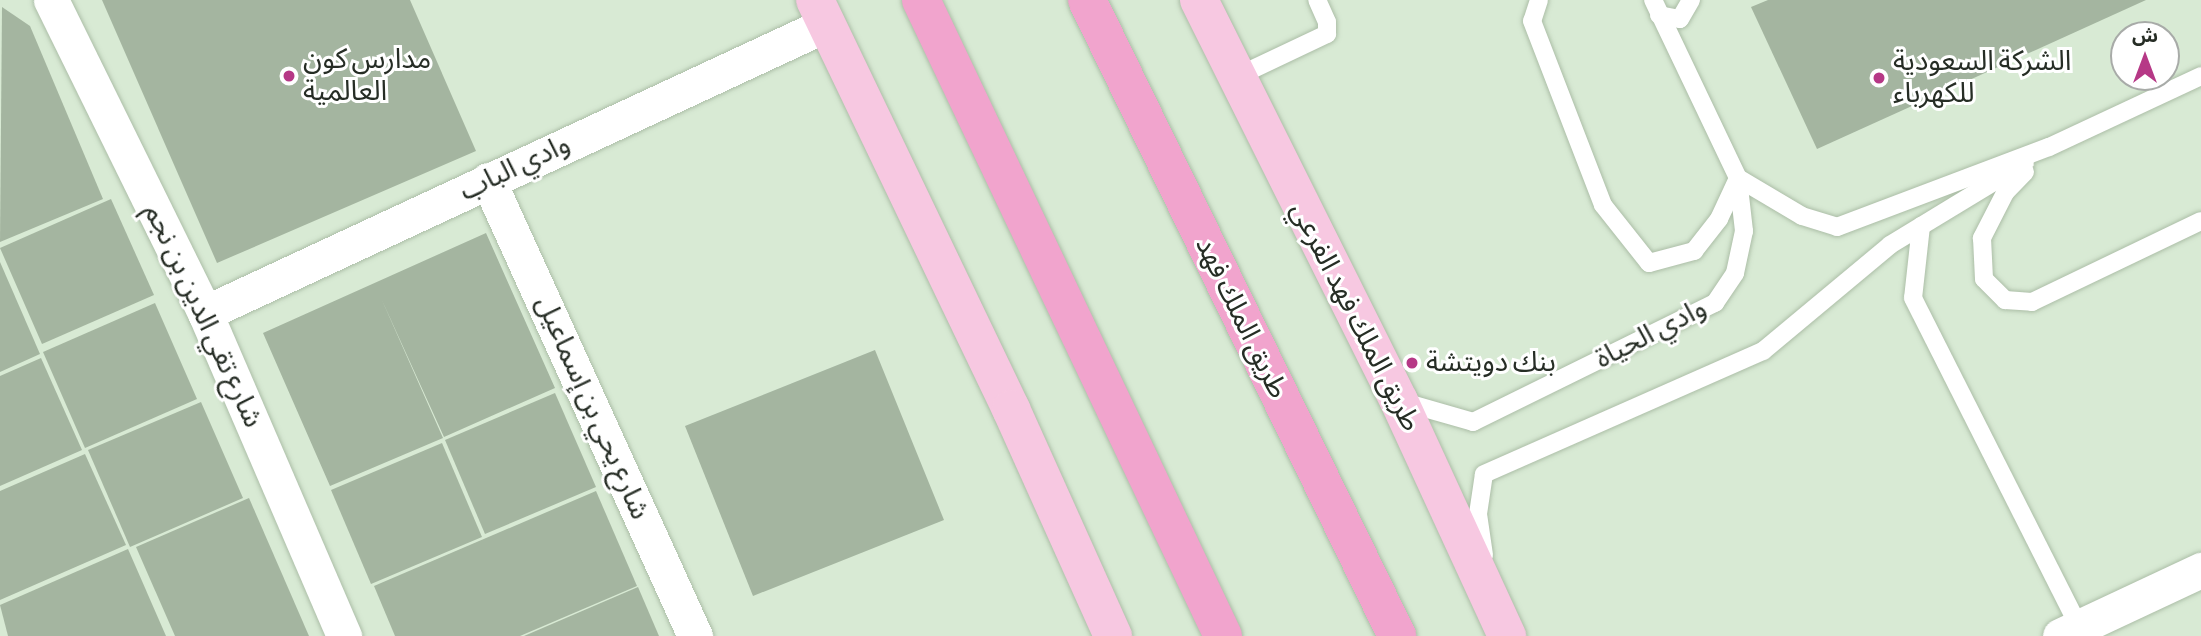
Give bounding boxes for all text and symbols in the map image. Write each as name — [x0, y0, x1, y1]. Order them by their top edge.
north arrow — [2110, 21, 2180, 91]
text: ش — [2132, 27, 2158, 46]
place label: مدارس كون العالمية — [303, 43, 431, 109]
place label: الشركة السعودية للكهرباء — [1893, 45, 2071, 111]
marker: مدارس كون العالمية — [281, 68, 297, 84]
marker: الشركة السعودية للكهرباء — [1871, 70, 1887, 86]
street label: وادي الباب — [454, 128, 576, 208]
street label: طريق الملك فهد الفرعي — [1283, 197, 1427, 437]
street label: شارع تقي الدين بن نجم — [137, 199, 269, 433]
street label: طريق الملك فهد — [1187, 232, 1295, 404]
street label: شارع يحي بن إسماعيل — [528, 291, 656, 525]
street label: وادي الحياة — [1590, 292, 1712, 376]
place label: بنك دويتشة — [1426, 346, 1556, 380]
marker: بنك دويتشة — [1404, 355, 1420, 371]

